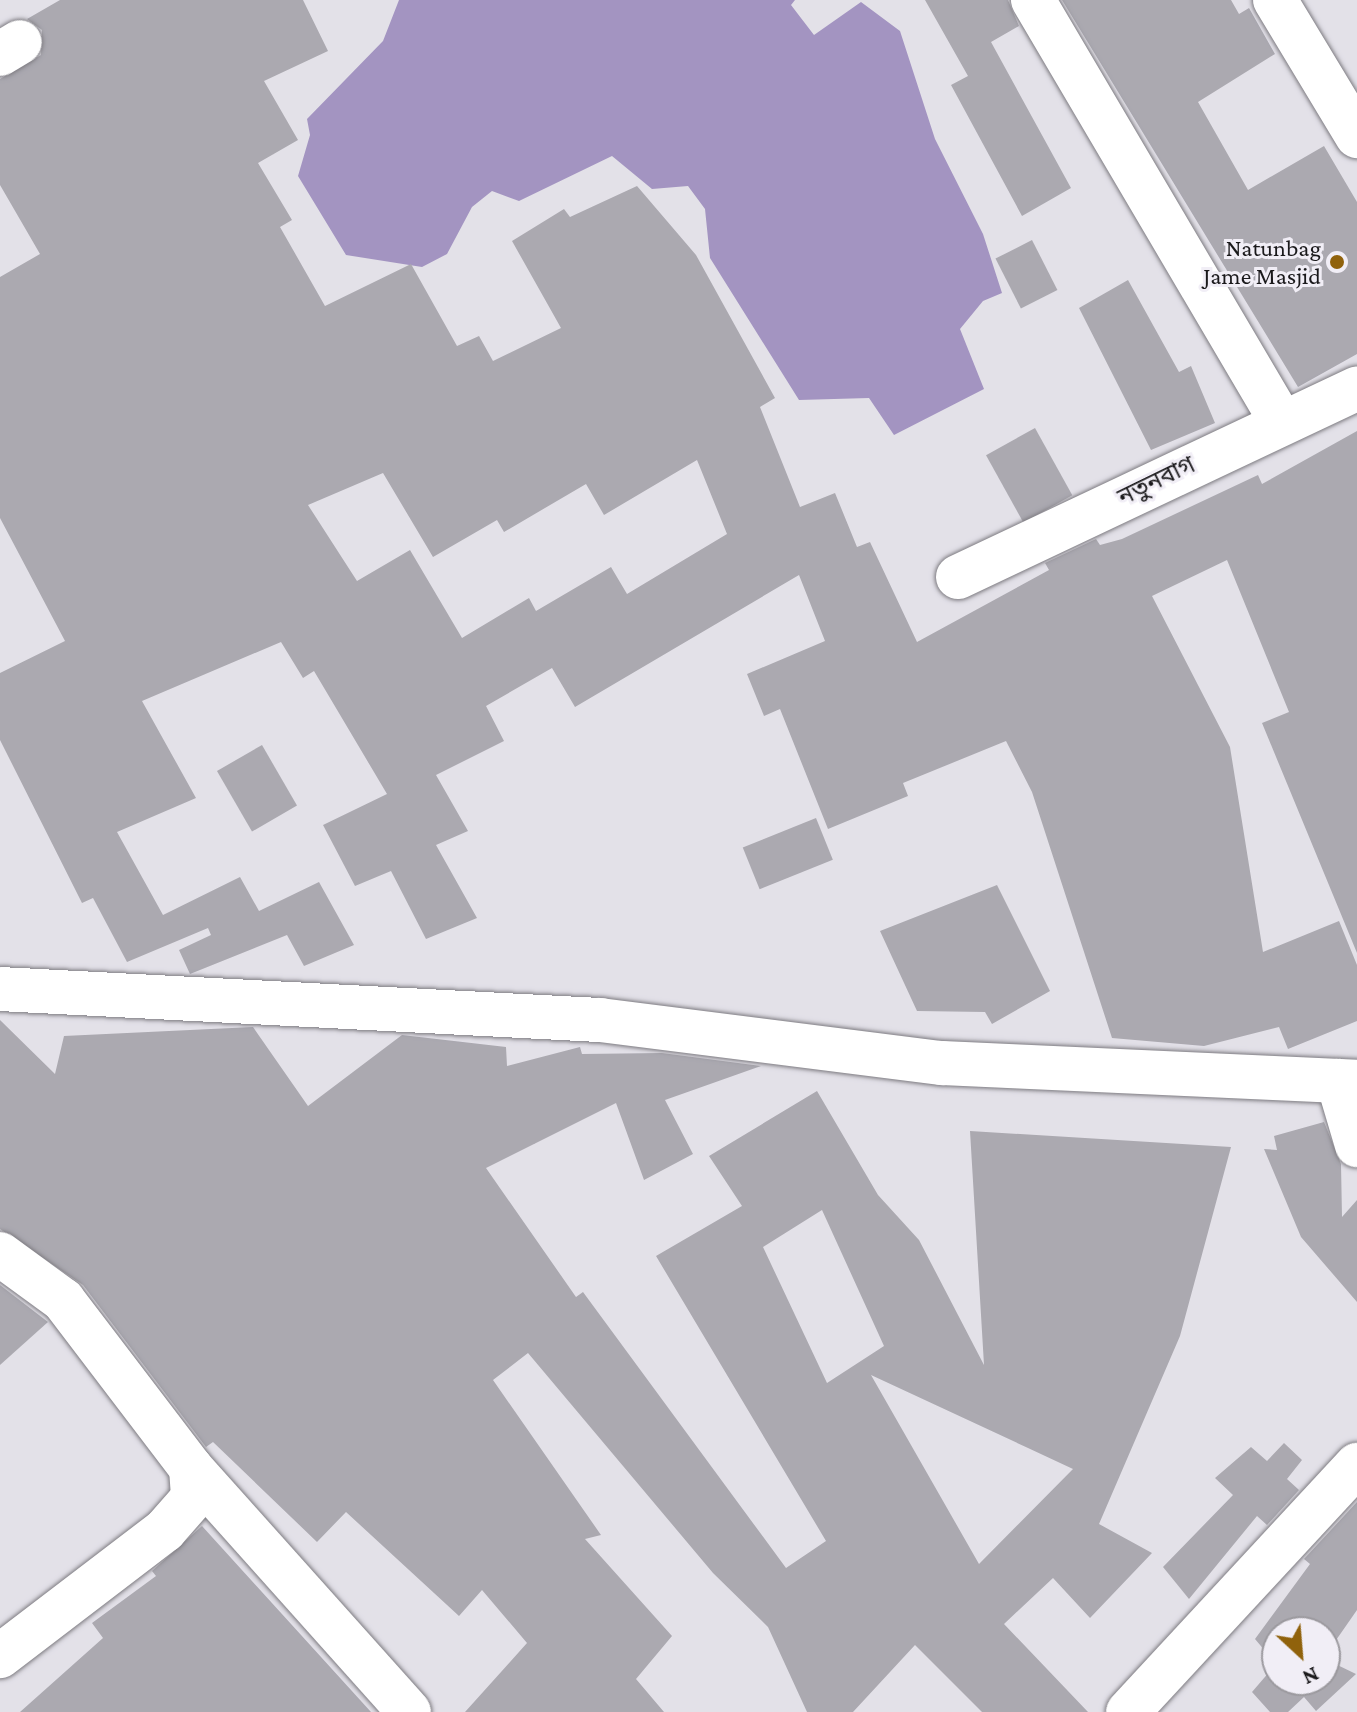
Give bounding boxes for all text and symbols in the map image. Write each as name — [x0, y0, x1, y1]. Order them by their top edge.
place label: Natunbag Jame Masjid — [1203, 234, 1321, 290]
marker: Natunbag Jame Masjid — [1328, 253, 1346, 271]
street label: নতুনবাগ — [1113, 449, 1199, 511]
north arrow — [1261, 1616, 1341, 1696]
text: N — [1299, 1662, 1323, 1691]

